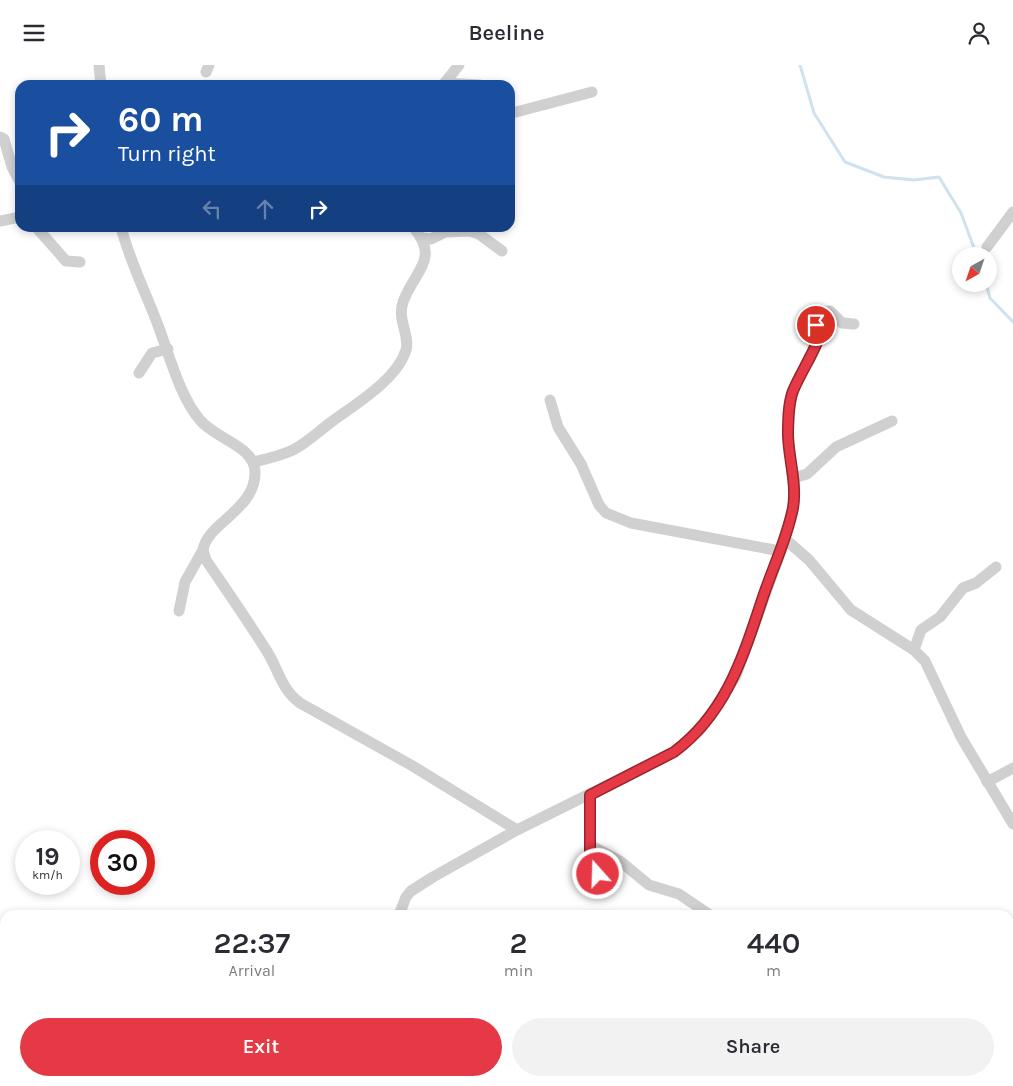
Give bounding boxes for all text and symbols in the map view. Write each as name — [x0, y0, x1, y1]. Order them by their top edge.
icon: menu — [20, 19, 48, 47]
icon: person — [965, 19, 993, 47]
text: Beeline — [469, 20, 544, 46]
text: 60 m — [118, 99, 203, 140]
icon: right — [35, 100, 100, 165]
text: Turn right — [118, 141, 216, 167]
icon: left — [198, 195, 226, 223]
icon: ahead — [251, 195, 279, 223]
icon: right — [304, 195, 332, 223]
north arrow — [952, 247, 998, 293]
map controls — [952, 247, 997, 292]
pin — [795, 304, 837, 346]
icon: arrive — [802, 311, 830, 339]
speed limit sign: 30 — [90, 830, 155, 895]
text: 19 — [35, 842, 60, 871]
position arrow — [571, 847, 623, 899]
text: km/h — [32, 868, 63, 882]
text: 22:37 — [214, 925, 290, 961]
text: 2 — [510, 925, 527, 961]
text: 440 — [747, 925, 800, 961]
text: Arrival — [228, 961, 275, 980]
text: min — [504, 961, 533, 980]
text: m — [766, 961, 781, 980]
button: Exit — [20, 1018, 502, 1076]
button: Share — [512, 1018, 994, 1076]

